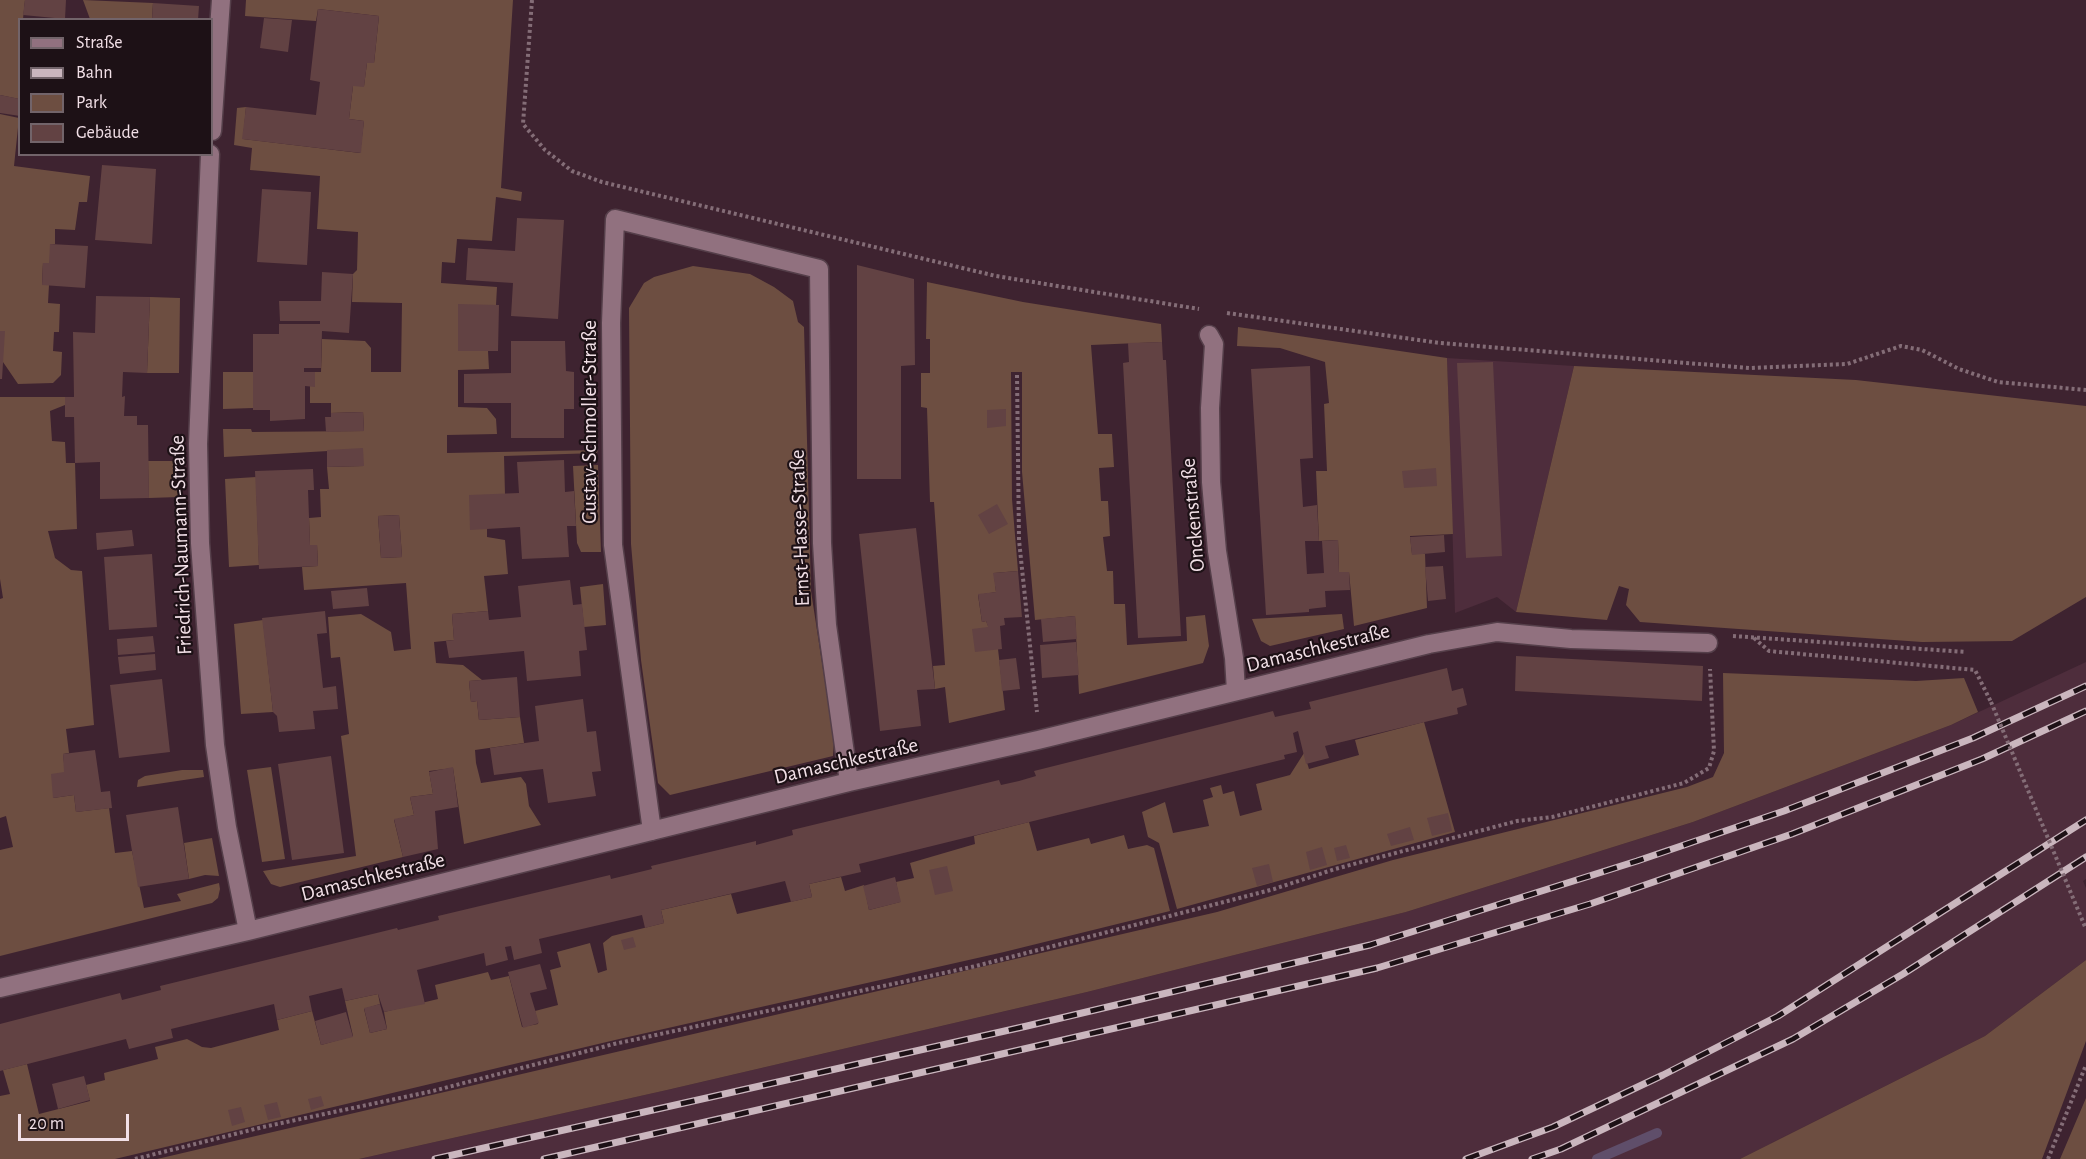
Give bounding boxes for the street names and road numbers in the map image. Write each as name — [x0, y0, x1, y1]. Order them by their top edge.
street label: Gustav-Schmoller-Straße — [577, 320, 603, 524]
street label: Friedrich-Naumann-Straße — [165, 435, 197, 655]
street label: Ernst-Hasse-Straße — [785, 449, 815, 607]
street label: Onckenstraße — [1175, 457, 1211, 573]
street label: Damaschkestraße — [1243, 618, 1393, 678]
street label: Damaschkestraße — [771, 732, 921, 790]
street label: Damaschkestraße — [298, 847, 448, 907]

